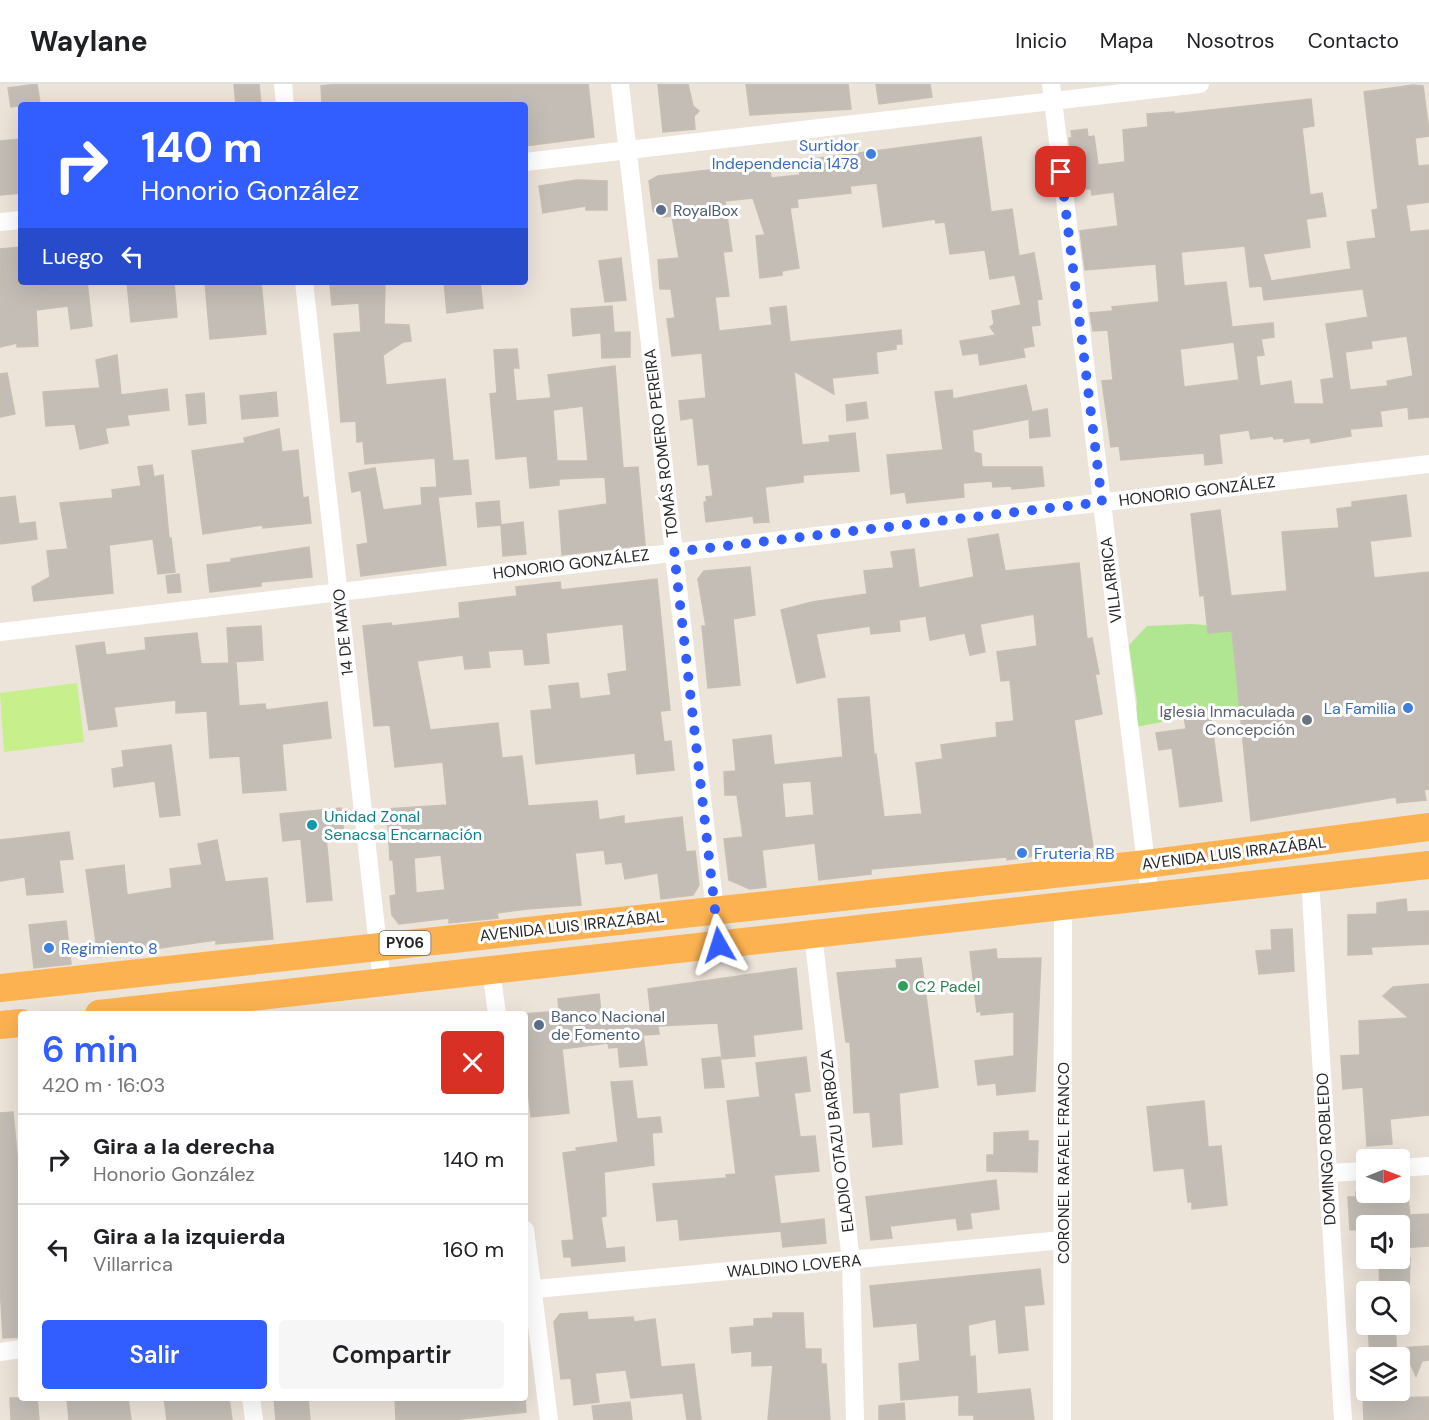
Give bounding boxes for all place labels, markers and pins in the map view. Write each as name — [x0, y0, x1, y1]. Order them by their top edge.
place label: Surtidor Independencia 1478 — [712, 135, 859, 174]
pin — [1035, 146, 1086, 197]
marker: Surtidor Independencia 1478 — [864, 147, 878, 161]
place label: RoyalBox — [673, 200, 738, 221]
marker: RoyalBox — [654, 203, 668, 217]
place label: La Familia — [1324, 698, 1396, 719]
place label: Iglesia Inmaculada Concepción — [1160, 701, 1295, 740]
marker: La Familia — [1401, 701, 1415, 715]
marker: Iglesia Inmaculada Concepción — [1300, 713, 1314, 727]
place label: Unidad Zonal Senacsa Encarnación — [324, 806, 482, 845]
marker: Unidad Zonal Senacsa Encarnación — [305, 818, 319, 832]
place label: Fruteria RB — [1034, 843, 1115, 864]
marker: Fruteria RB — [1015, 846, 1029, 860]
place label: Regimiento 8 — [61, 938, 158, 959]
marker: Regimiento 8 — [42, 941, 56, 955]
place label: C2 Padel — [915, 976, 980, 997]
marker: C2 Padel — [896, 979, 910, 993]
place label: Banco Nacional de Fomento — [551, 1006, 665, 1045]
marker: Banco Nacional de Fomento — [532, 1018, 546, 1032]

